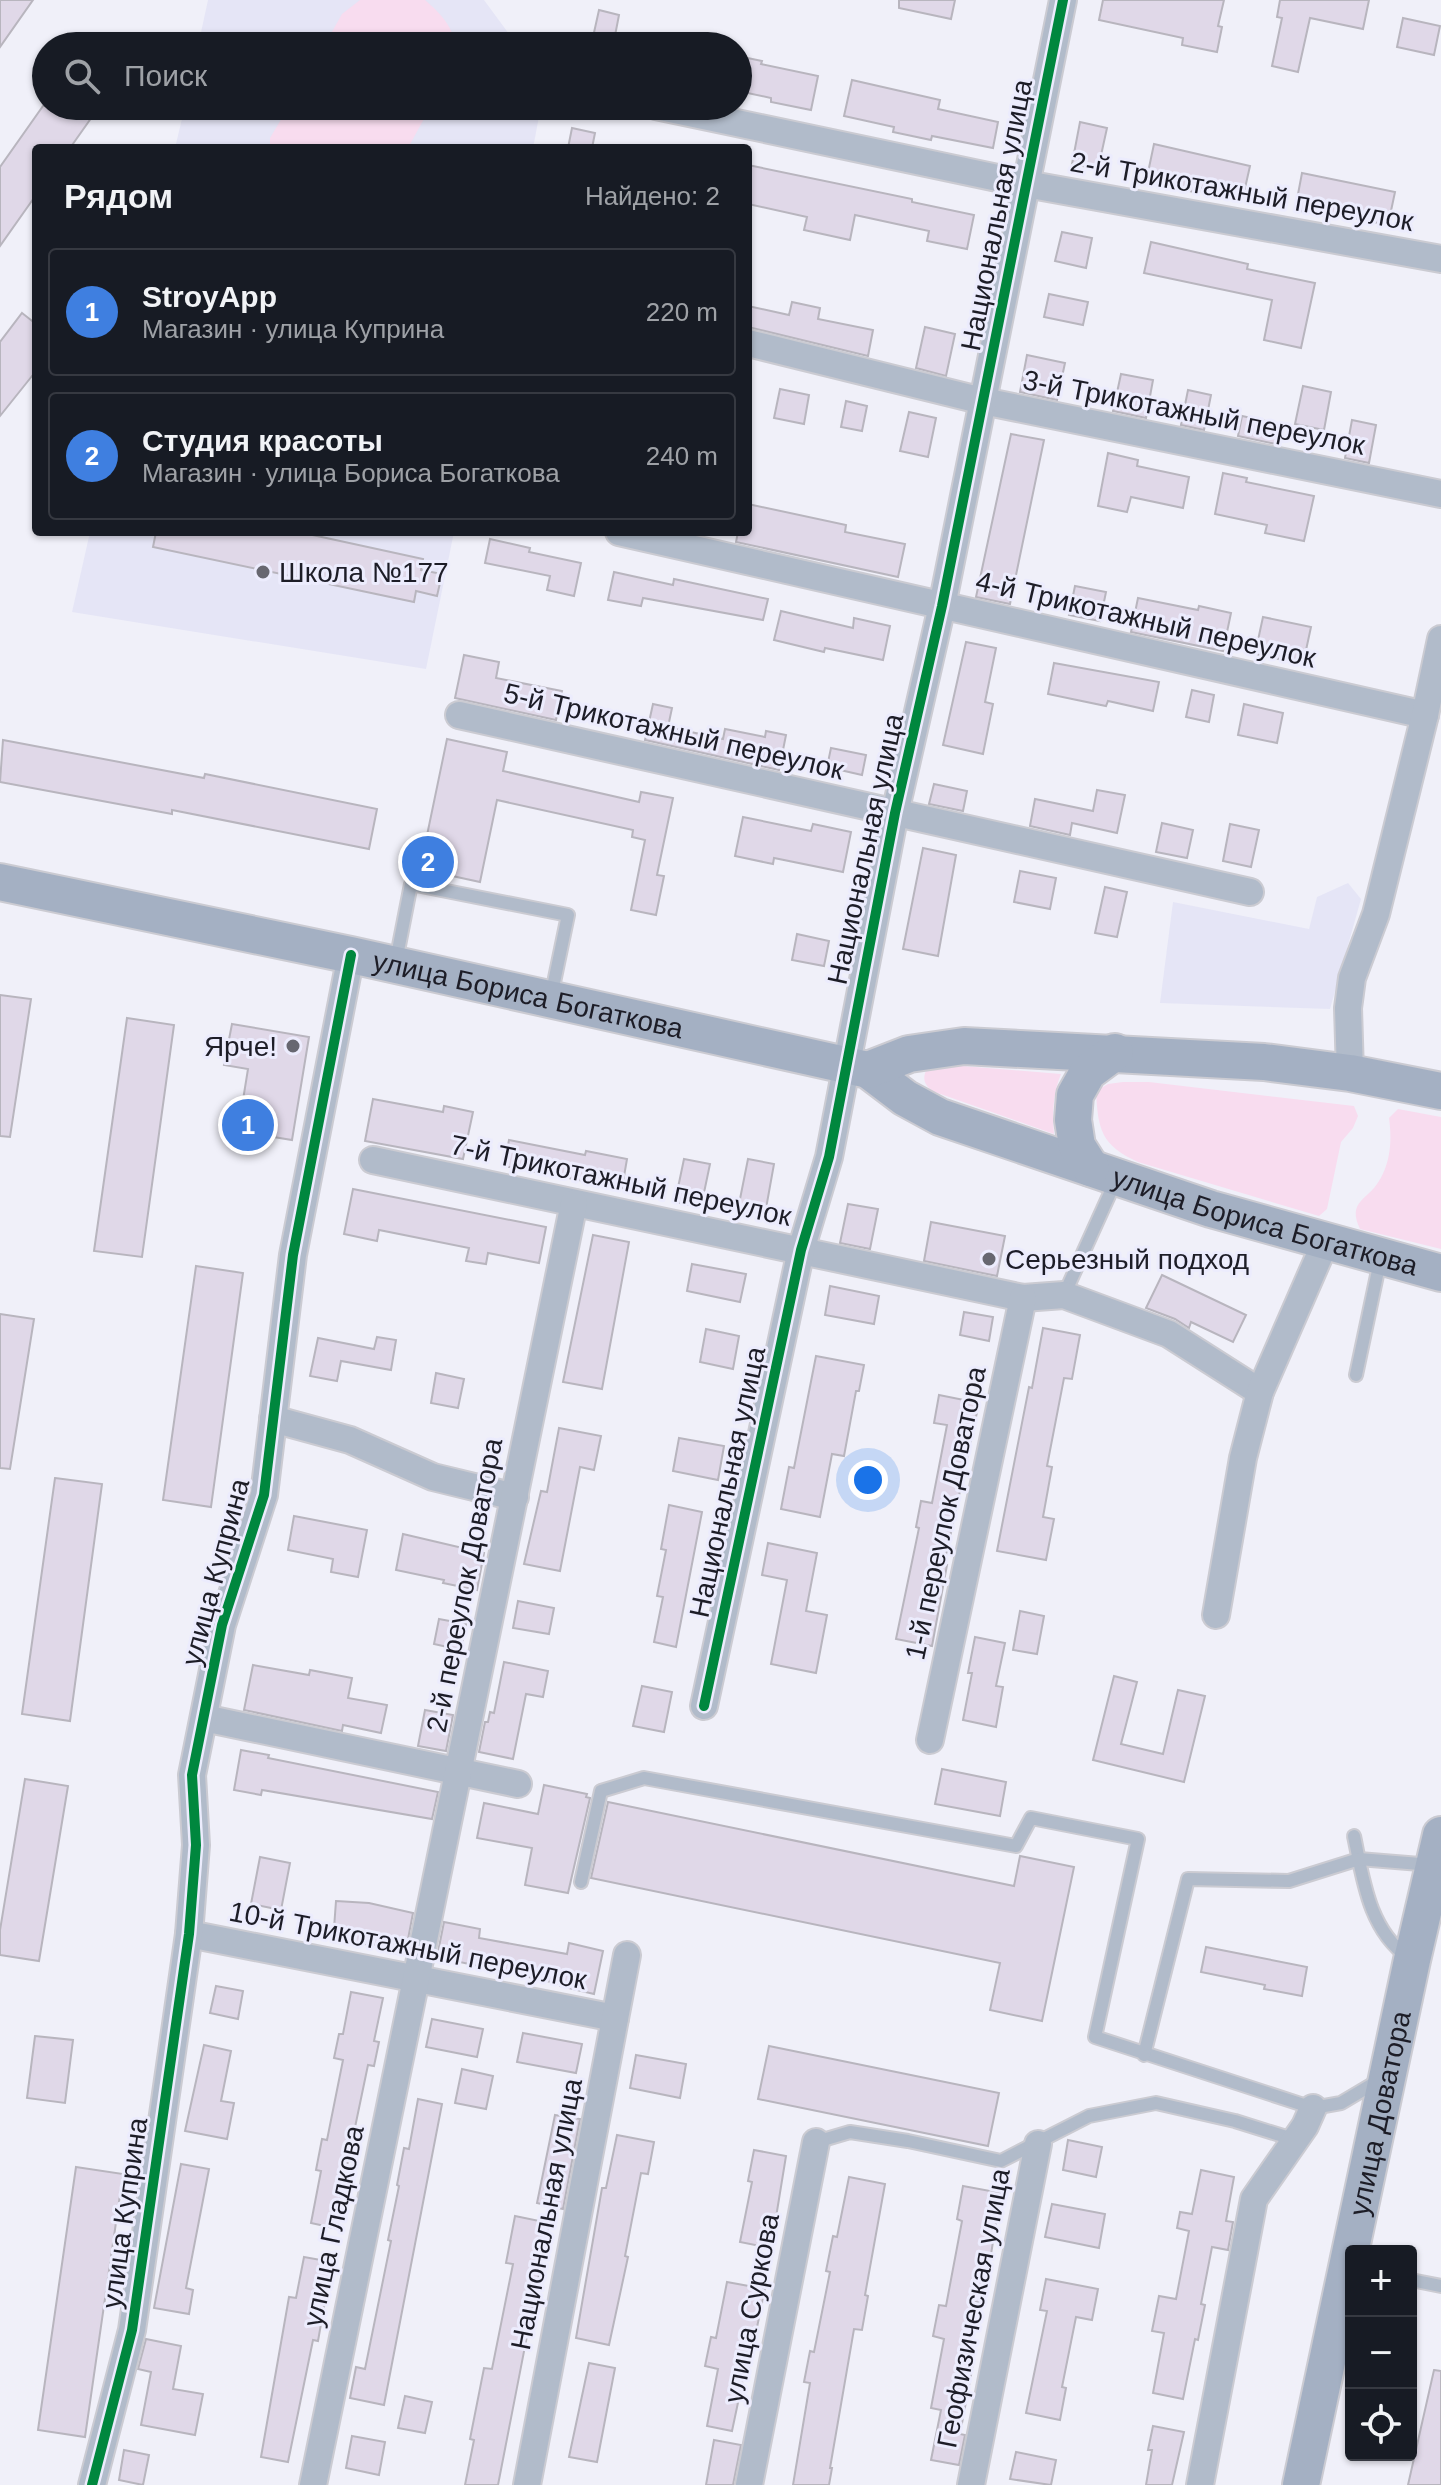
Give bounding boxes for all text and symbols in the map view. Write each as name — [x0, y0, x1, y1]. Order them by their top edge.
search box — [32, 32, 752, 120]
icon: search — [60, 54, 104, 98]
text: Поиск — [124, 59, 207, 92]
street label: Национальная улица — [955, 76, 1038, 353]
street label: 2-й Трикотажный переулок — [1068, 146, 1417, 237]
text: Рядом — [64, 177, 173, 215]
text: Найдено: 2 — [585, 181, 720, 211]
text: StroyApp — [142, 280, 277, 313]
text: 1 — [85, 297, 99, 327]
text: 220 m — [646, 297, 718, 327]
text: Магазин · улица Куприна — [142, 314, 444, 344]
street label: 3-й Трикотажный переулок — [1020, 364, 1368, 461]
text: Студия красоты — [142, 424, 383, 457]
text: 2 — [85, 441, 99, 471]
text: 240 m — [646, 441, 718, 471]
text: Магазин · улица Бориса Богаткова — [142, 458, 560, 488]
place label: Школа №177 — [279, 557, 449, 588]
marker: Школа №177 — [254, 563, 272, 581]
street label: 4-й Трикотажный переулок — [973, 565, 1320, 674]
street label: 5-й Трикотажный переулок — [501, 677, 848, 786]
street label: Национальная улица — [822, 711, 909, 987]
pin: 2 — [402, 832, 454, 892]
street label: улица Бориса Богаткова — [370, 945, 687, 1045]
place label: Ярче! — [204, 1031, 277, 1062]
marker: Ярче! — [284, 1037, 302, 1055]
pin: 1 — [222, 1095, 274, 1155]
street label: 7-й Трикотажный переулок — [448, 1129, 795, 1232]
street label: улица Бориса Богаткова — [1108, 1162, 1422, 1282]
place label: Серьезный подход — [1005, 1244, 1249, 1275]
marker: Серьезный подход — [980, 1250, 998, 1268]
street label: Национальная улица — [684, 1344, 771, 1620]
street label: 1-й переулок Доватора — [899, 1363, 992, 1663]
street label: 2-й переулок Доватора — [421, 1435, 508, 1735]
your location — [848, 1460, 888, 1500]
street label: улица Куприна — [176, 1475, 255, 1669]
street label: 10-й Трикотажный переулок — [227, 1896, 590, 1996]
street label: улица Доватора — [1343, 2008, 1417, 2218]
street label: Национальная улица — [505, 2075, 588, 2352]
street label: улица Куприна — [96, 2115, 153, 2311]
street label: улица Гладкова — [297, 2122, 370, 2330]
street label: Геофизическая улица — [931, 2165, 1016, 2450]
street label: улица Суркова — [718, 2210, 785, 2406]
map controls — [1345, 2245, 1417, 2461]
button: + — [1345, 2245, 1417, 2317]
button: − — [1345, 2317, 1417, 2389]
button: locate — [1345, 2389, 1417, 2461]

